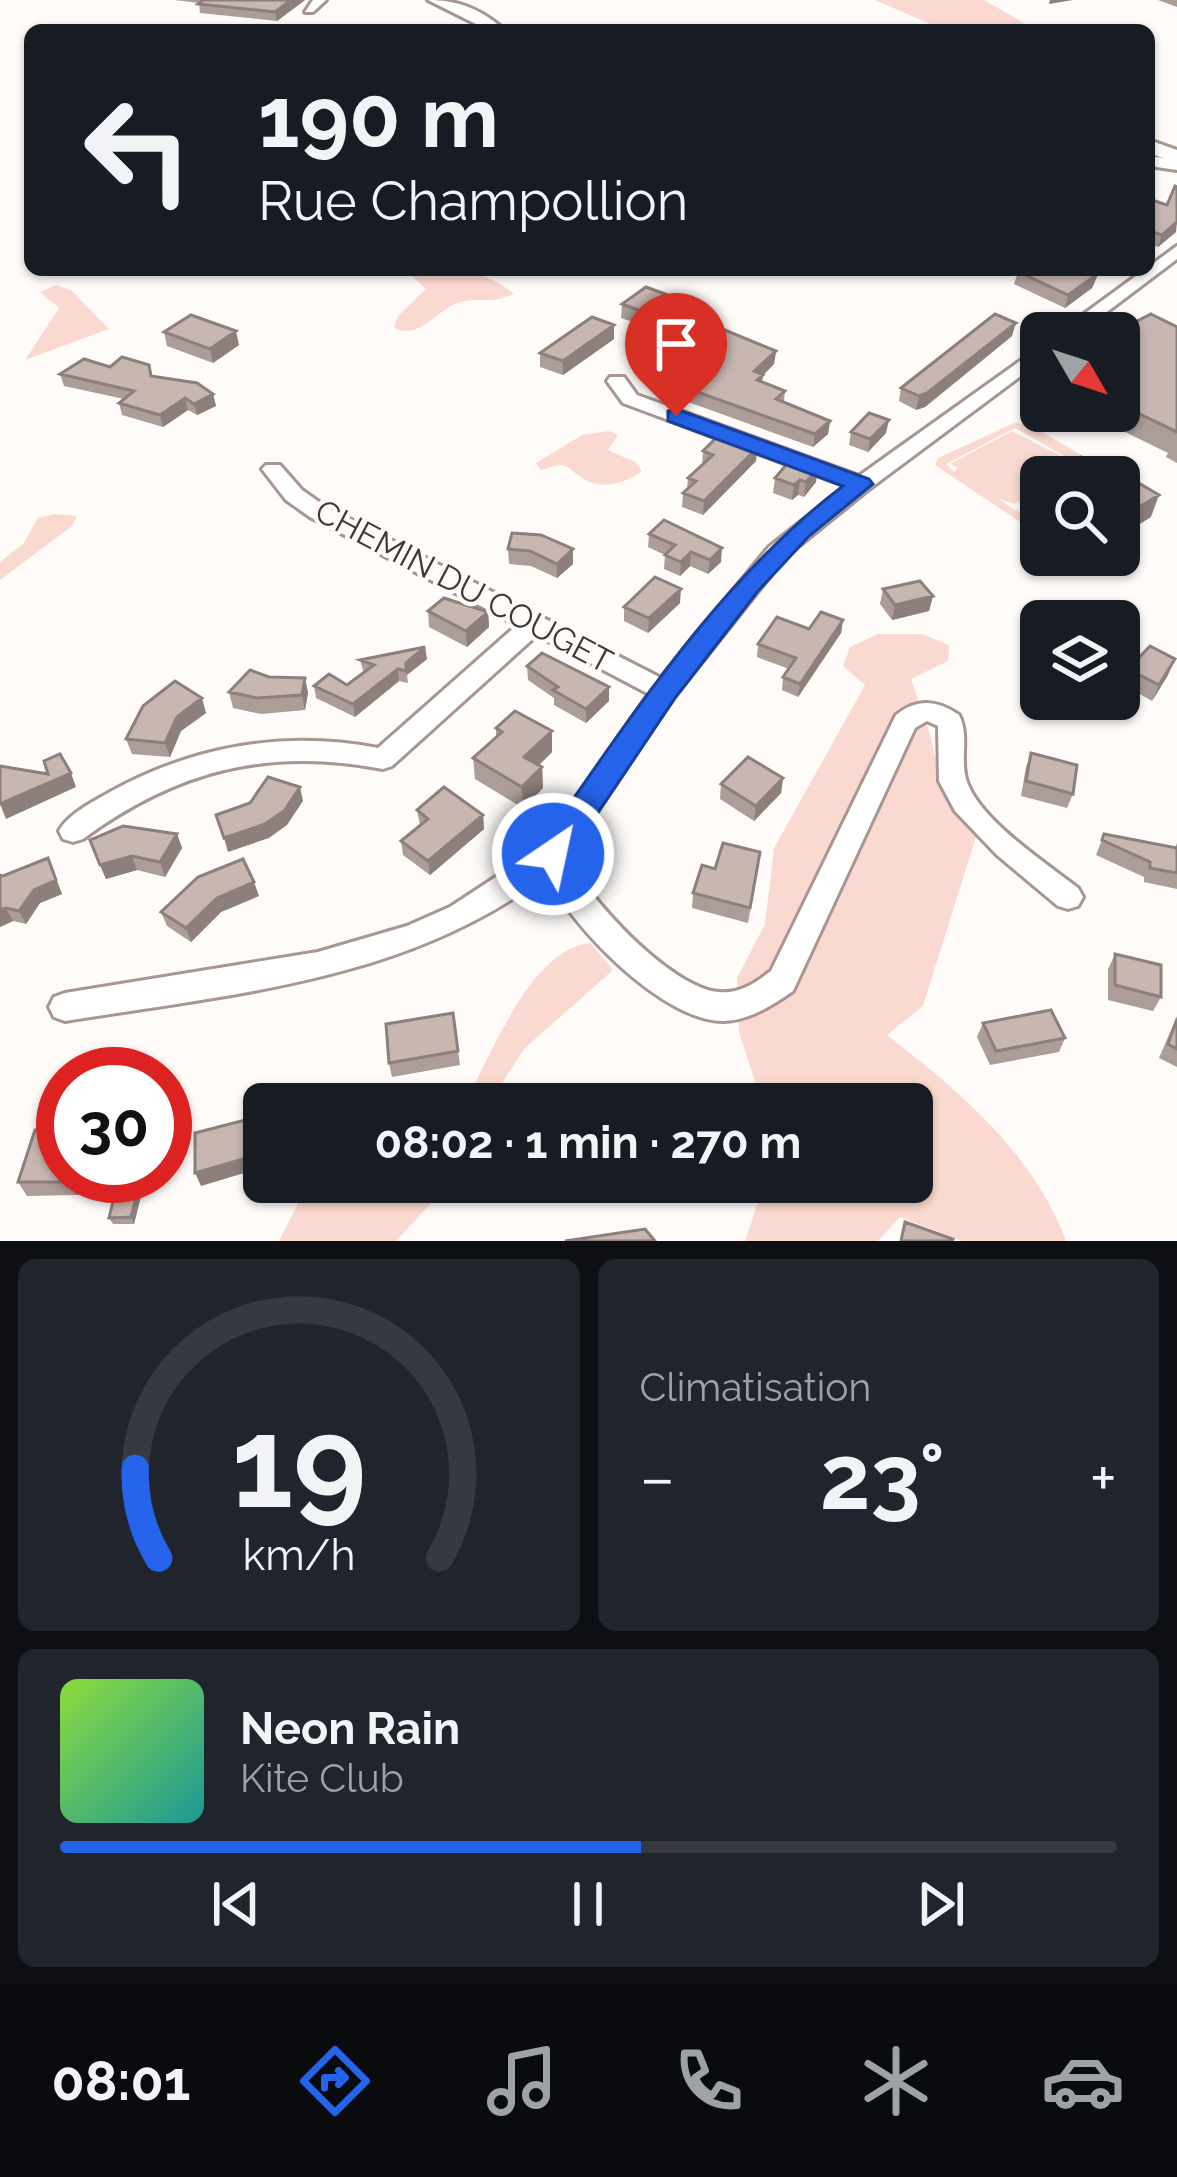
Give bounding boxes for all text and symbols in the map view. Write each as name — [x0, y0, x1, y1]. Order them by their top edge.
text: 190 m — [258, 68, 499, 167]
icon: left — [60, 72, 216, 228]
text: Rue Champollion — [258, 169, 688, 233]
pin — [625, 293, 727, 416]
icon: arrive — [643, 311, 709, 377]
north arrow — [1020, 312, 1140, 432]
map controls — [1020, 312, 1140, 720]
button: search — [1020, 456, 1140, 576]
street label: CHEMIN DU COUGET — [309, 491, 619, 681]
button: layers — [1020, 600, 1140, 720]
position arrow — [490, 791, 616, 917]
speed limit sign: 30 — [36, 1047, 192, 1203]
text: 08:02 · 1 min · 270 m — [375, 1116, 801, 1169]
text: Climatisation — [640, 1364, 871, 1410]
text: 19 — [231, 1390, 366, 1536]
text: 23° — [820, 1424, 945, 1530]
text: − — [640, 1439, 675, 1516]
text: + — [1090, 1439, 1117, 1516]
text: km/h — [242, 1530, 355, 1580]
text: Neon Rain — [240, 1702, 460, 1755]
text: Kite Club — [240, 1755, 404, 1801]
icon: previous — [203, 1871, 269, 1937]
icon: pause — [555, 1871, 621, 1937]
icon: next — [908, 1871, 974, 1937]
icon: directions — [293, 2039, 377, 2123]
icon: music — [480, 2039, 564, 2123]
icon: phone — [667, 2039, 751, 2123]
icon: climate — [854, 2039, 938, 2123]
icon: car — [1041, 2039, 1125, 2123]
text: 08:01 — [52, 2049, 190, 2113]

